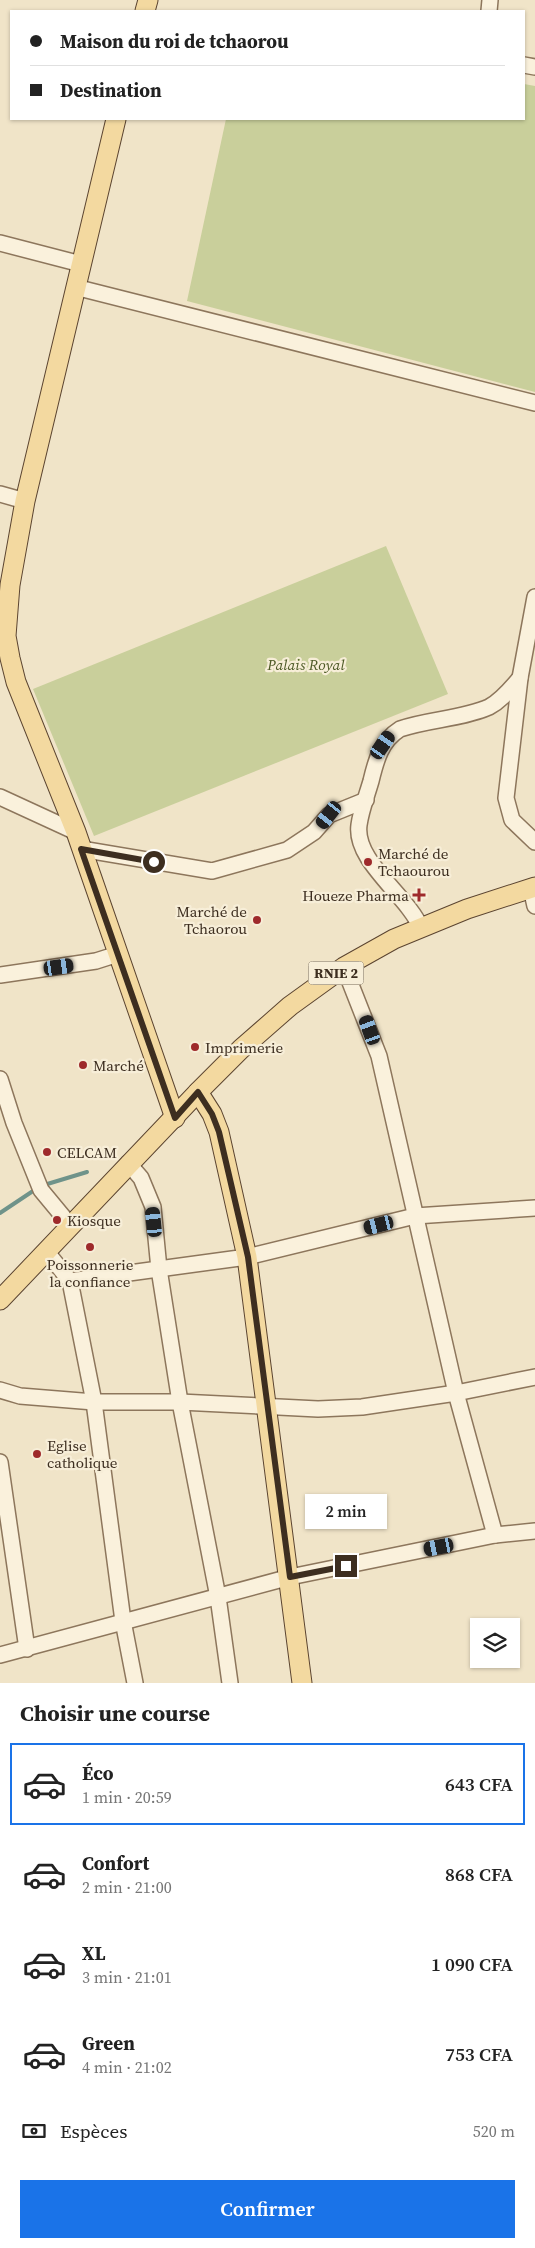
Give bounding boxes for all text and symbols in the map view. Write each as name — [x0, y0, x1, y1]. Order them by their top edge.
text: Maison du roi de tchaorou — [60, 28, 288, 54]
text: Destination — [60, 77, 162, 103]
park label: Palais Royal — [266, 654, 345, 675]
car — [368, 728, 397, 762]
car — [313, 799, 344, 831]
place label: Marché de Tchaourou — [378, 843, 450, 881]
route start — [143, 851, 165, 873]
marker: Marché de Tchaourou — [362, 856, 374, 868]
place label: Houeze Pharma — [302, 885, 409, 906]
marker: Houeze Pharma — [413, 889, 425, 901]
place label: Marché de Tchaorou — [177, 901, 247, 939]
marker: Marché de Tchaorou — [251, 914, 263, 926]
car — [43, 957, 74, 977]
road number: RNIE 2 — [308, 961, 364, 984]
car — [357, 1013, 382, 1047]
place label: Imprimerie — [205, 1037, 283, 1058]
marker: Imprimerie — [189, 1041, 201, 1053]
place label: Marché — [93, 1055, 144, 1076]
marker: Marché — [77, 1059, 89, 1071]
place label: CELCAM — [57, 1142, 117, 1163]
marker: CELCAM — [41, 1146, 53, 1158]
car — [144, 1206, 163, 1238]
place label: Kiosque — [67, 1210, 121, 1231]
marker: Kiosque — [51, 1214, 63, 1226]
car — [362, 1214, 395, 1236]
marker: Poissonnerie la confiance — [84, 1241, 96, 1253]
place label: Poissonnerie la confiance — [47, 1254, 134, 1292]
place label: Eglise catholique — [47, 1435, 118, 1473]
marker: Eglise catholique — [31, 1448, 43, 1460]
callout: 2 min — [305, 1494, 387, 1528]
text: 2 min — [325, 1500, 367, 1522]
car — [422, 1537, 455, 1557]
route end — [335, 1555, 357, 1577]
map controls — [470, 1618, 520, 1668]
button: layers — [470, 1618, 520, 1668]
text: Choisir une course — [20, 1698, 210, 1728]
text: Éco — [82, 1760, 114, 1786]
icon: car — [22, 1762, 67, 1807]
text: 643 CFA — [445, 1771, 513, 1797]
text: 1 min · 20:59 — [82, 1786, 172, 1808]
text: Confort — [82, 1850, 149, 1876]
icon: car — [22, 1852, 67, 1897]
text: 868 CFA — [445, 1861, 513, 1887]
text: 2 min · 21:00 — [82, 1876, 172, 1898]
text: XL — [82, 1940, 105, 1966]
icon: car — [22, 1942, 67, 1987]
text: 1 090 CFA — [431, 1951, 513, 1977]
text: 3 min · 21:01 — [82, 1966, 172, 1988]
text: Green — [82, 2030, 135, 2056]
icon: car — [22, 2032, 67, 2077]
text: 753 CFA — [445, 2041, 513, 2067]
text: 4 min · 21:02 — [82, 2056, 172, 2078]
icon: cash — [20, 2117, 48, 2145]
text: Espèces — [60, 2118, 128, 2144]
text: 520 m — [473, 2120, 515, 2142]
button: Confirmer — [20, 2180, 515, 2238]

